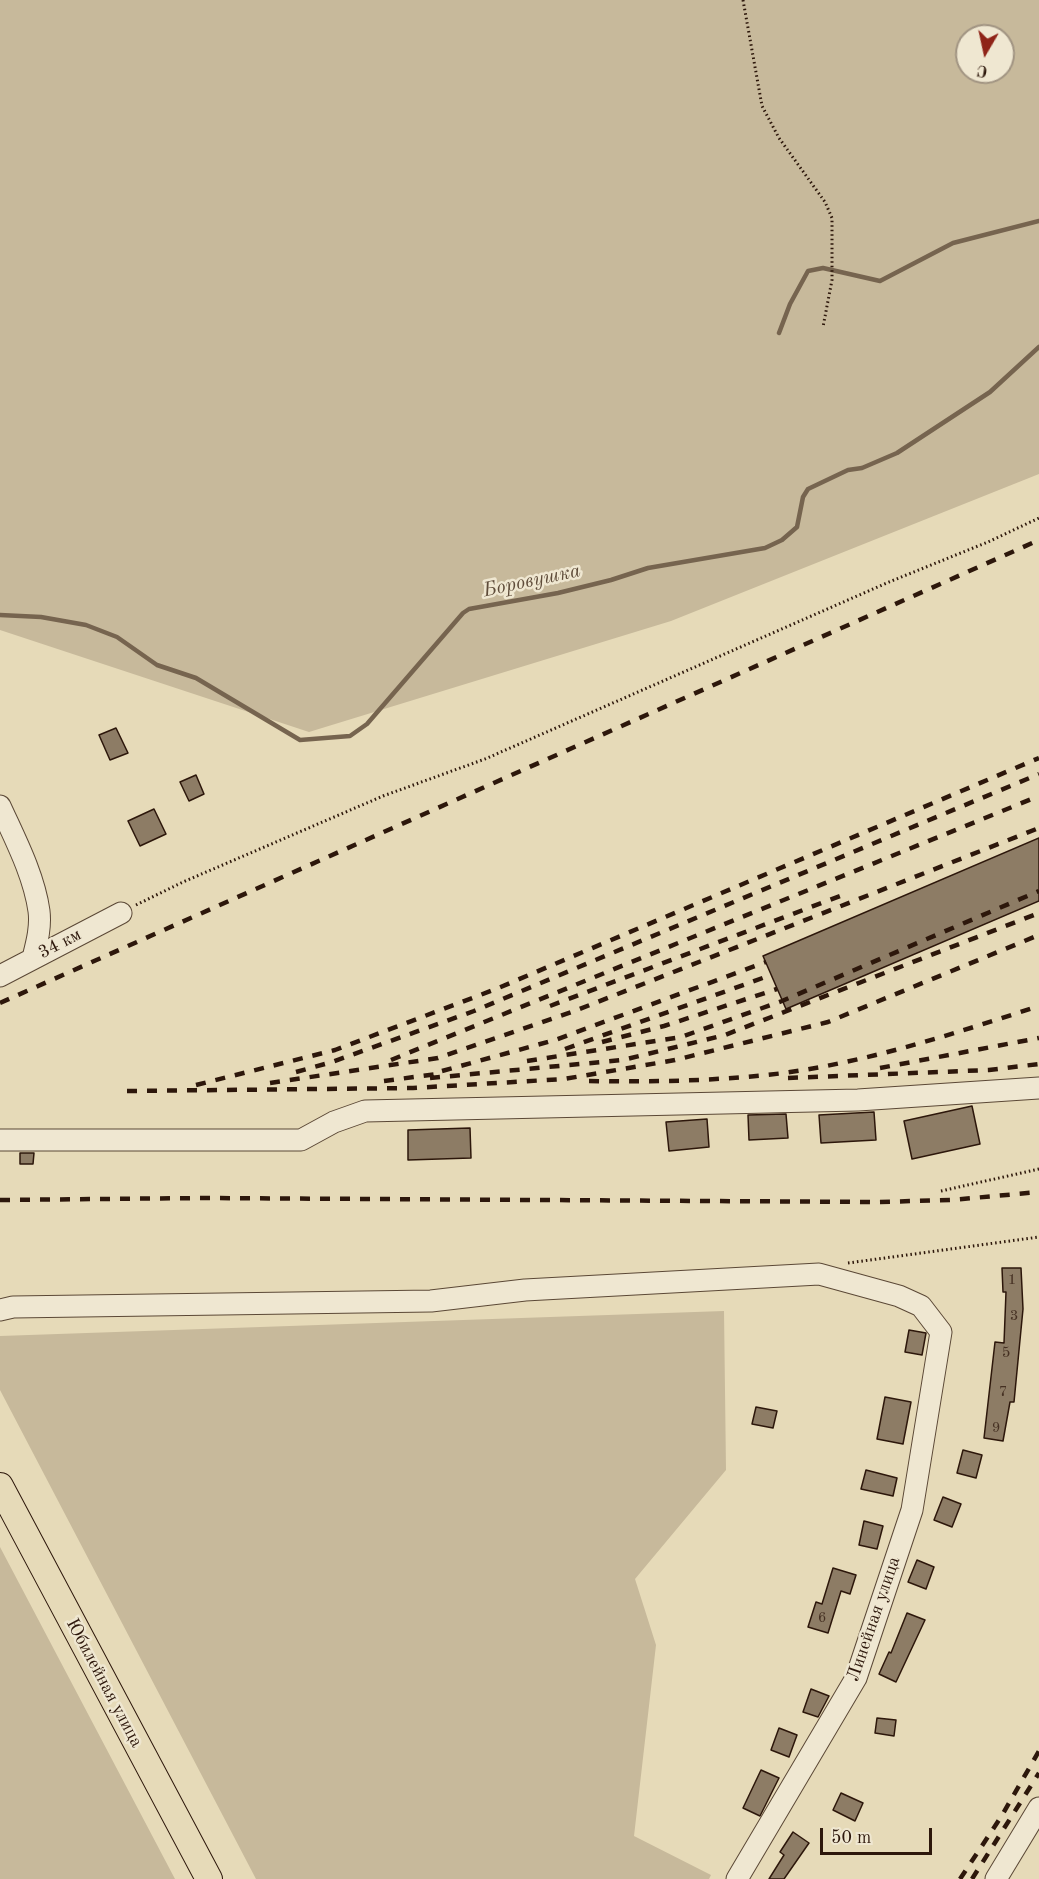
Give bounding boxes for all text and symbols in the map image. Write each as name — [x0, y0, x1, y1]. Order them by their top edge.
north arrow — [955, 24, 1015, 84]
text: С — [976, 61, 989, 79]
water label: Боровушка — [481, 559, 583, 603]
street label: 34 км — [35, 924, 85, 964]
house number: 1 — [1008, 1271, 1016, 1289]
house number: 3 — [1010, 1307, 1018, 1325]
house number: 5 — [1002, 1344, 1010, 1362]
house number: 7 — [999, 1383, 1007, 1401]
house number: 9 — [992, 1419, 1000, 1437]
street label: Линейная улица — [843, 1554, 905, 1684]
house number: 6 — [818, 1609, 826, 1627]
street label: Юбилейная улица — [61, 1615, 147, 1751]
scale bar — [823, 1816, 936, 1854]
text: 50 m — [831, 1829, 871, 1847]

